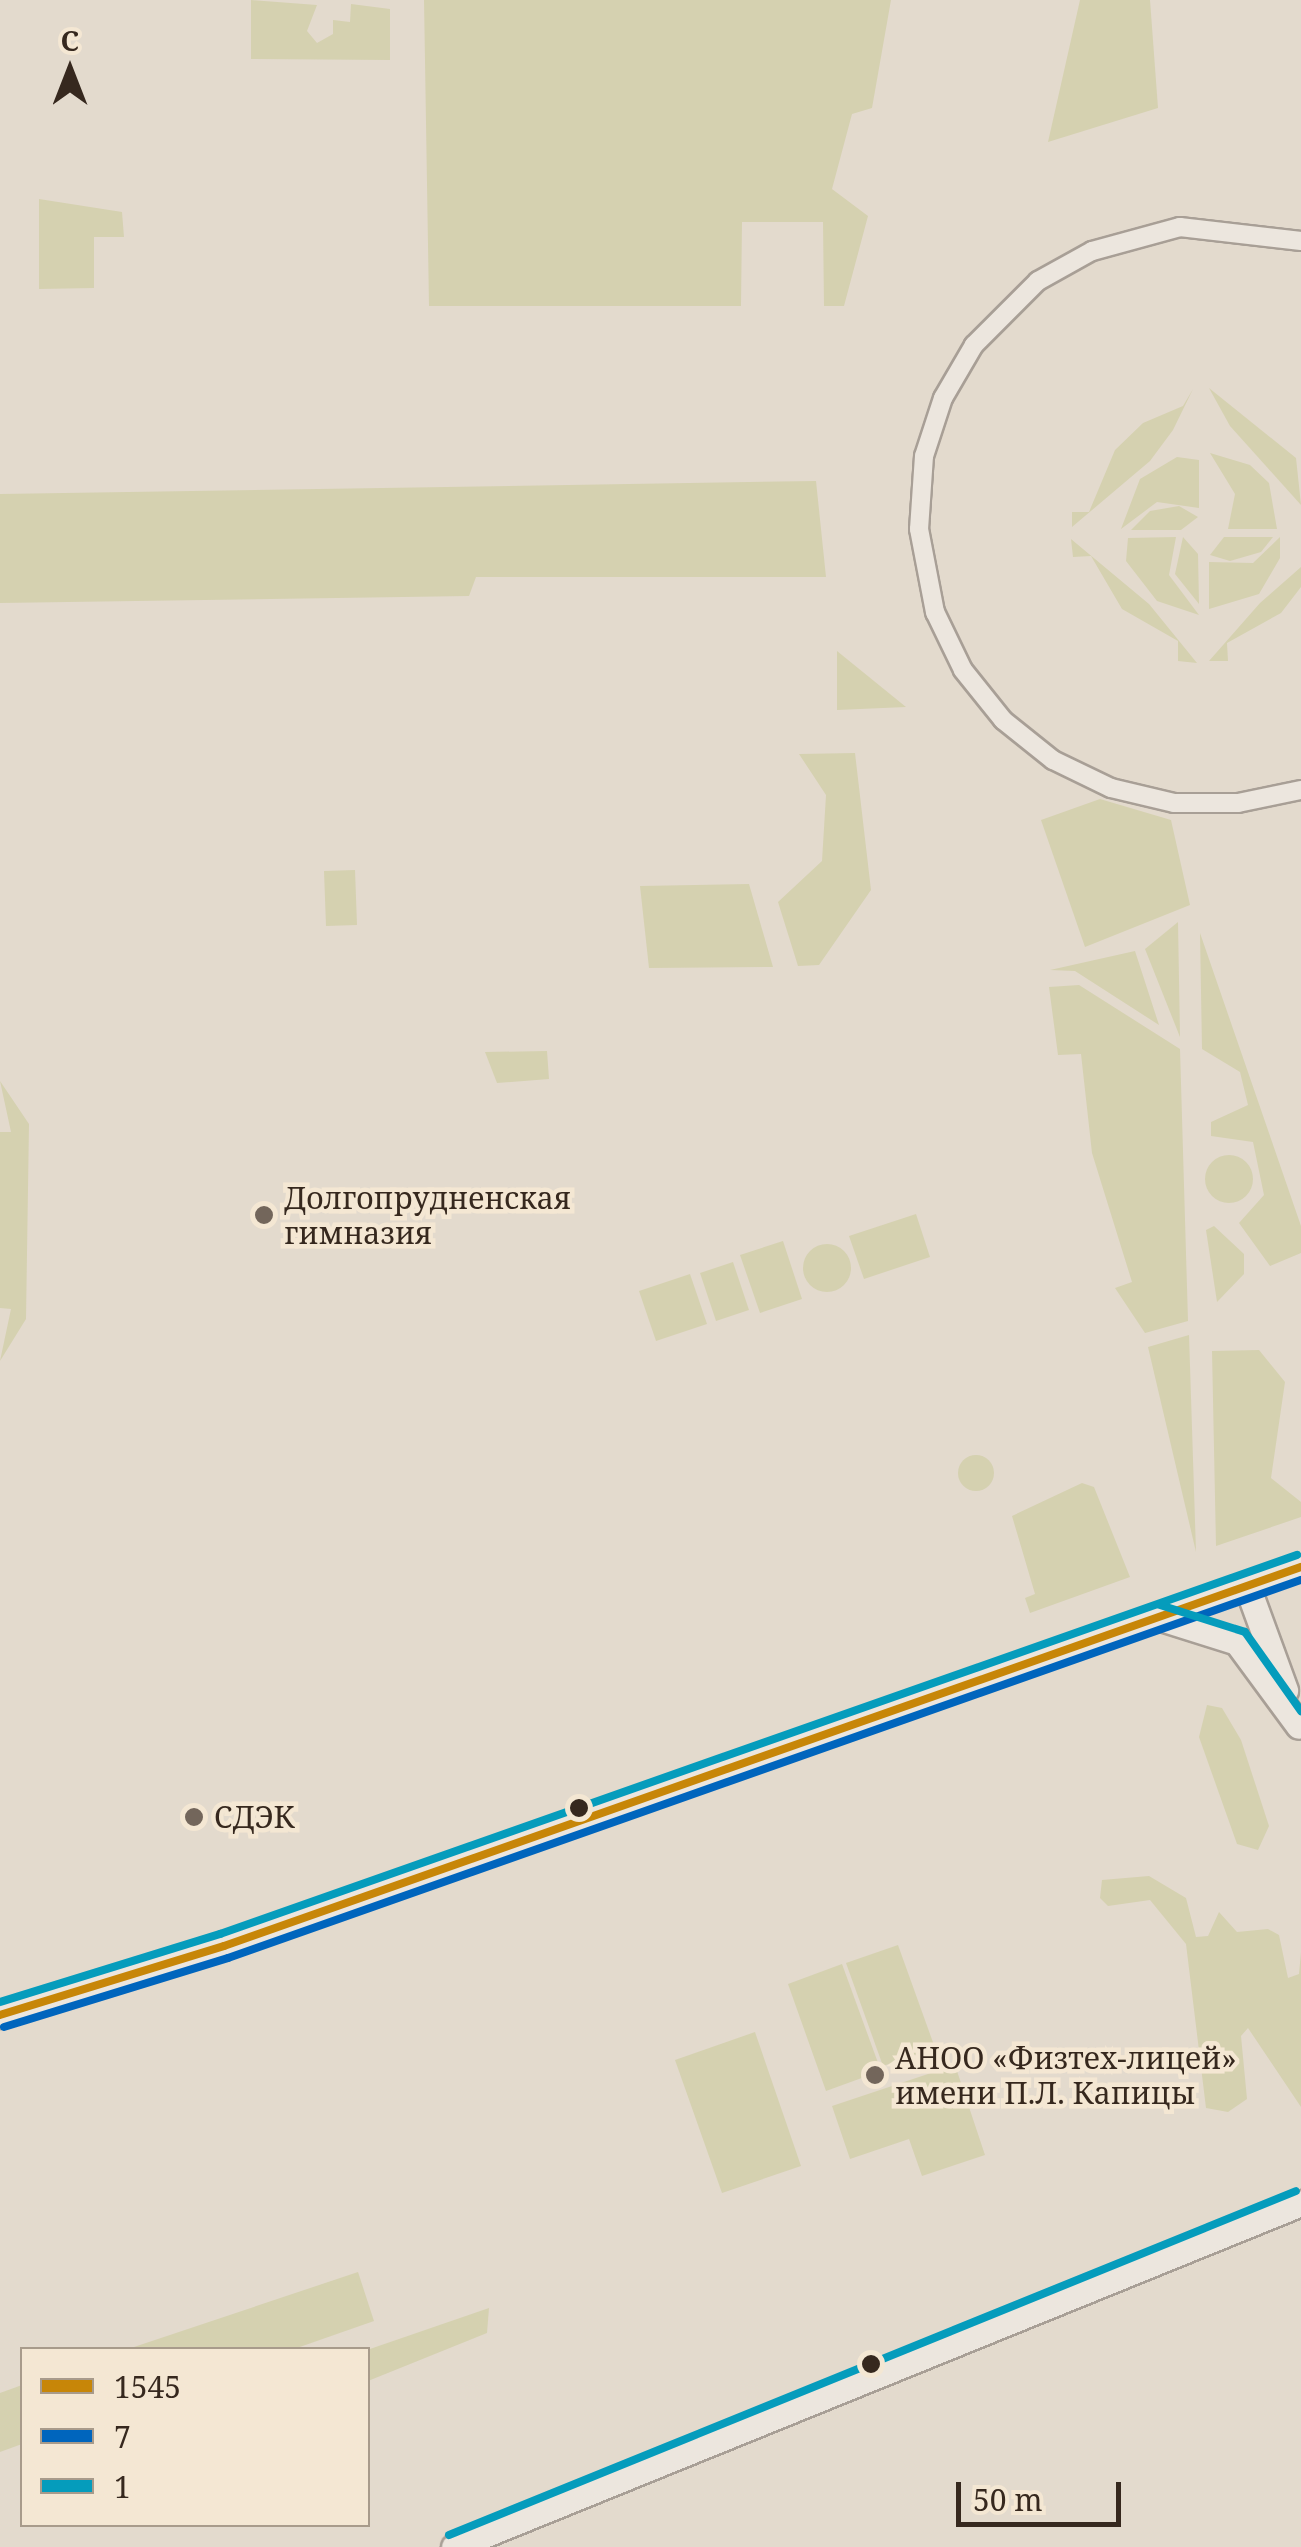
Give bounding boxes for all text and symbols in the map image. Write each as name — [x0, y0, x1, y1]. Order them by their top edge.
north arrow — [20, 20, 120, 120]
text: С — [61, 21, 79, 59]
place label: Долгопрудненская гимназия — [284, 1180, 571, 1250]
marker: Долгопрудненская гимназия — [253, 1204, 275, 1226]
unlabelled marker — [569, 1798, 589, 1818]
place label: СДЭК — [214, 1799, 295, 1835]
marker: СДЭК — [183, 1806, 205, 1828]
place label: АНОО «Физтех-лицей» имени П.Л. Капицы — [895, 2040, 1237, 2110]
marker: АНОО «Физтех-лицей» имени П.Л. Капицы — [864, 2064, 886, 2086]
legend — [20, 2347, 370, 2527]
unlabelled marker — [861, 2354, 881, 2374]
text: 1545 — [114, 2366, 181, 2407]
text: 7 — [114, 2416, 131, 2457]
scale bar — [961, 2462, 1126, 2524]
text: 1 — [114, 2466, 131, 2507]
text: 50 m — [973, 2479, 1043, 2520]

